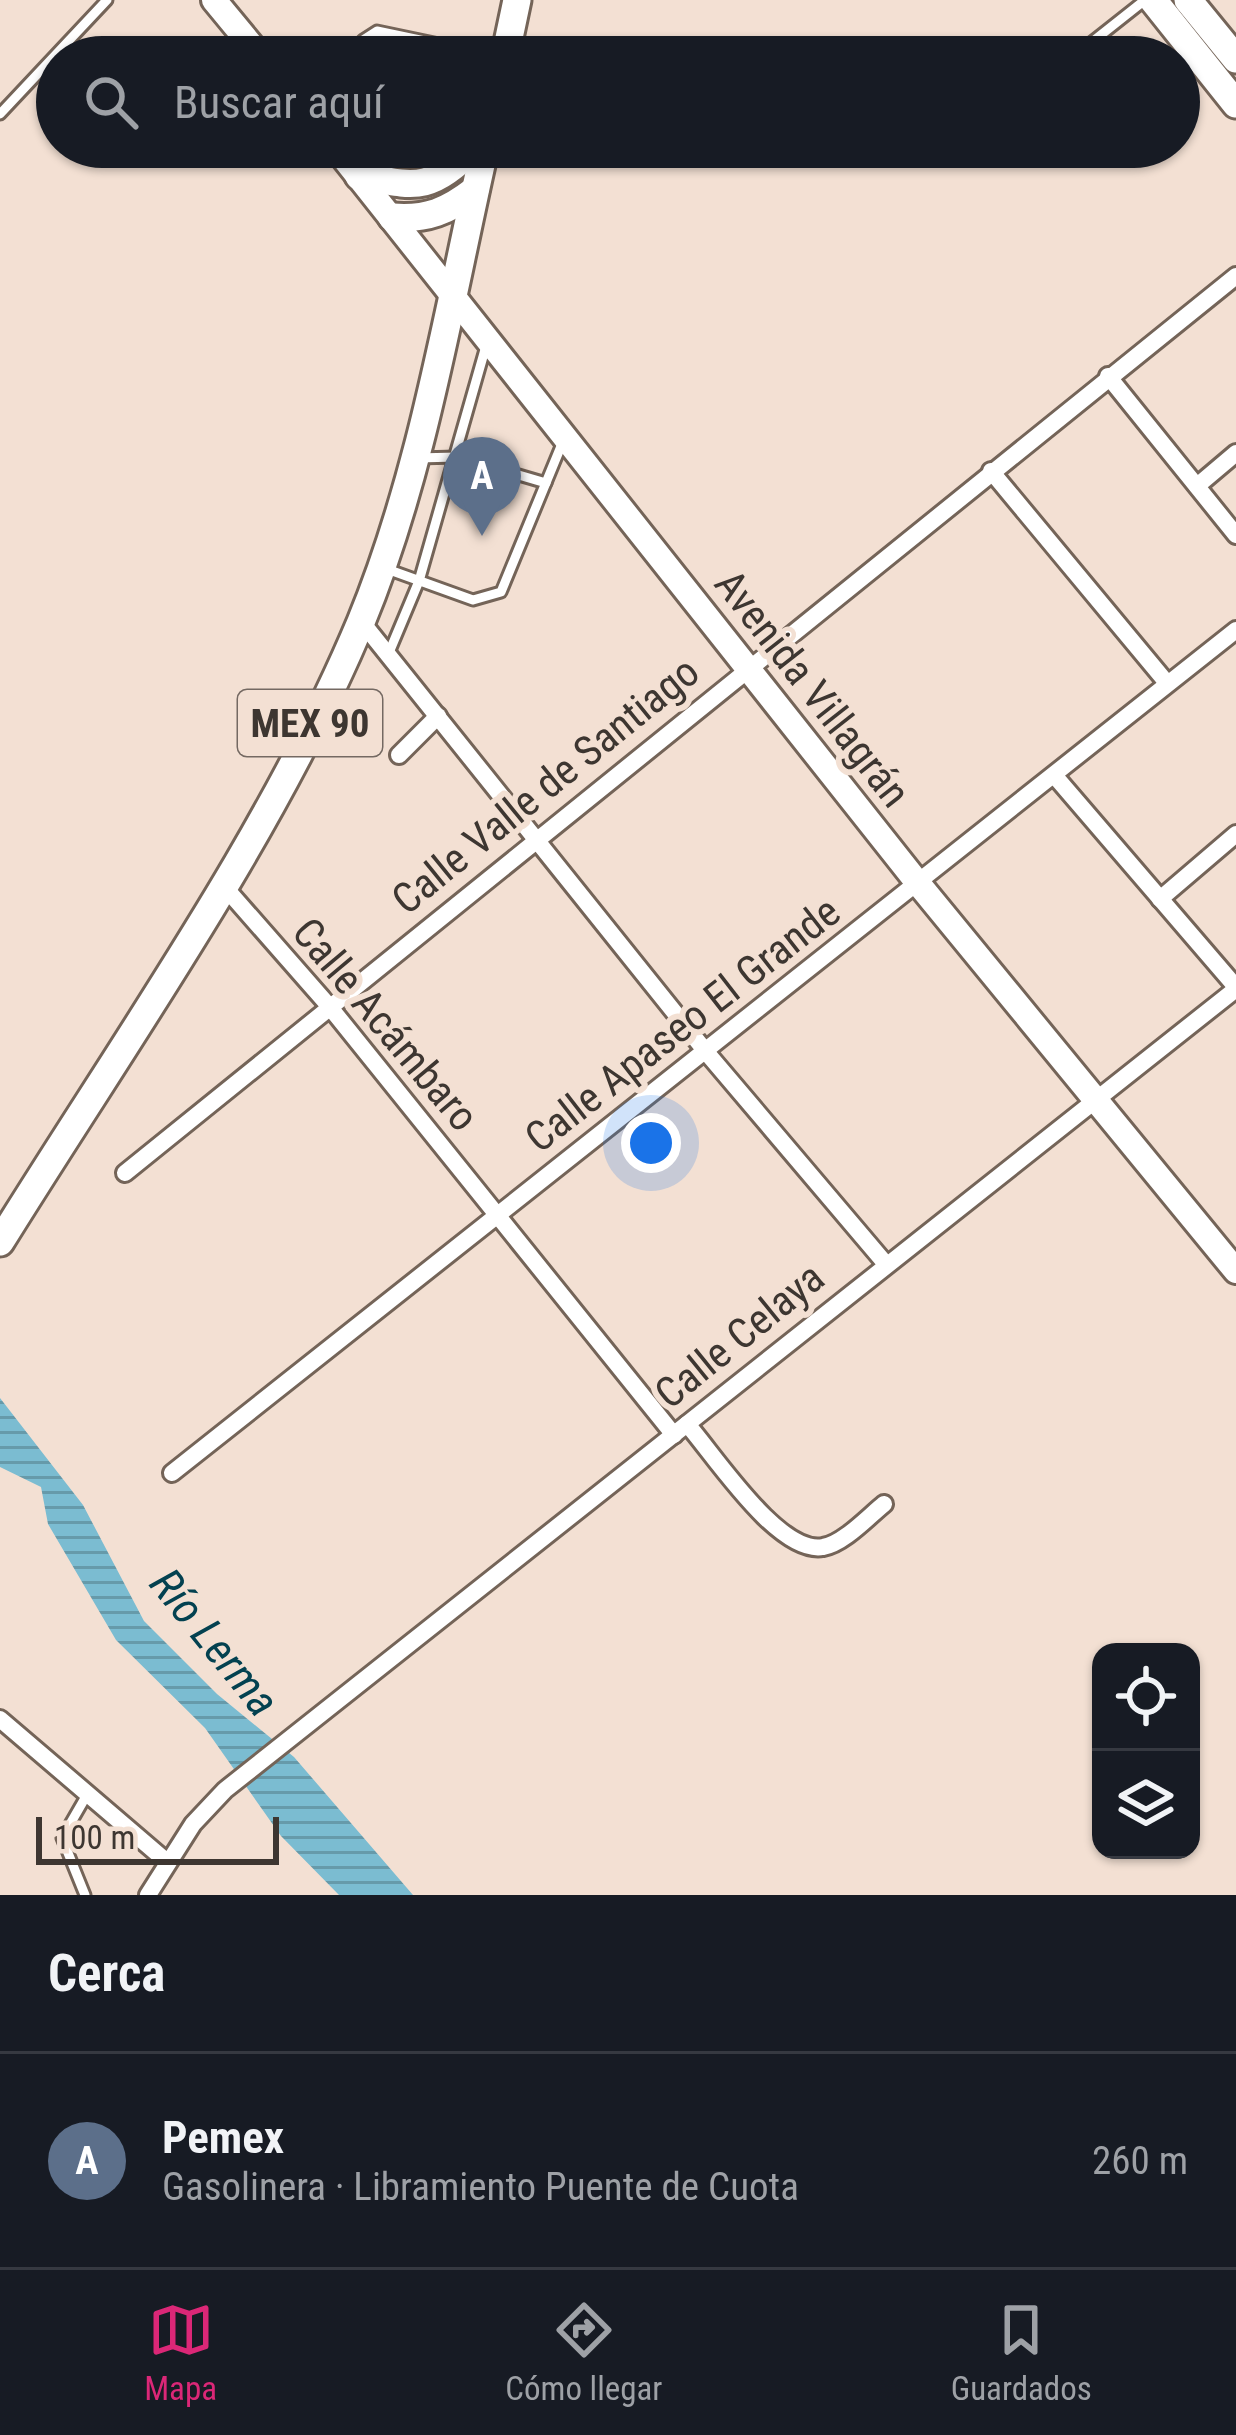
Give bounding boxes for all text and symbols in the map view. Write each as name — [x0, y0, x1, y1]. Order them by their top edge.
search box — [36, 36, 1200, 168]
icon: search — [78, 69, 144, 135]
text: Buscar aquí — [174, 76, 384, 129]
pin: A — [443, 437, 521, 536]
street label: Avenida Villagrán — [705, 560, 920, 816]
street label: Calle Valle de Santiago — [382, 647, 708, 924]
road number: MEX 90 — [238, 690, 382, 756]
street label: Calle Apaseo El Grande — [516, 887, 849, 1162]
street label: Calle Acámbaro — [283, 908, 489, 1140]
your location — [621, 1113, 681, 1173]
street label: Calle Celaya — [645, 1253, 834, 1418]
water label: Río Lerma — [139, 1558, 290, 1727]
map controls — [1092, 1643, 1200, 1859]
button: locate — [1092, 1643, 1200, 1751]
button: layers — [1092, 1751, 1200, 1859]
scale bar — [36, 1811, 279, 1864]
text: 100 m — [54, 1818, 135, 1857]
text: Cerca — [48, 1944, 165, 2003]
text: Pemex — [162, 2111, 284, 2164]
text: A — [75, 2138, 99, 2184]
text: 260 m — [1092, 2138, 1188, 2184]
text: Gasolinera · Libramiento Puente de Cuota — [162, 2164, 799, 2210]
tab: Mapa — [144, 2297, 217, 2408]
tab: Cómo llegar — [505, 2297, 662, 2408]
tab: Guardados — [951, 2297, 1092, 2408]

